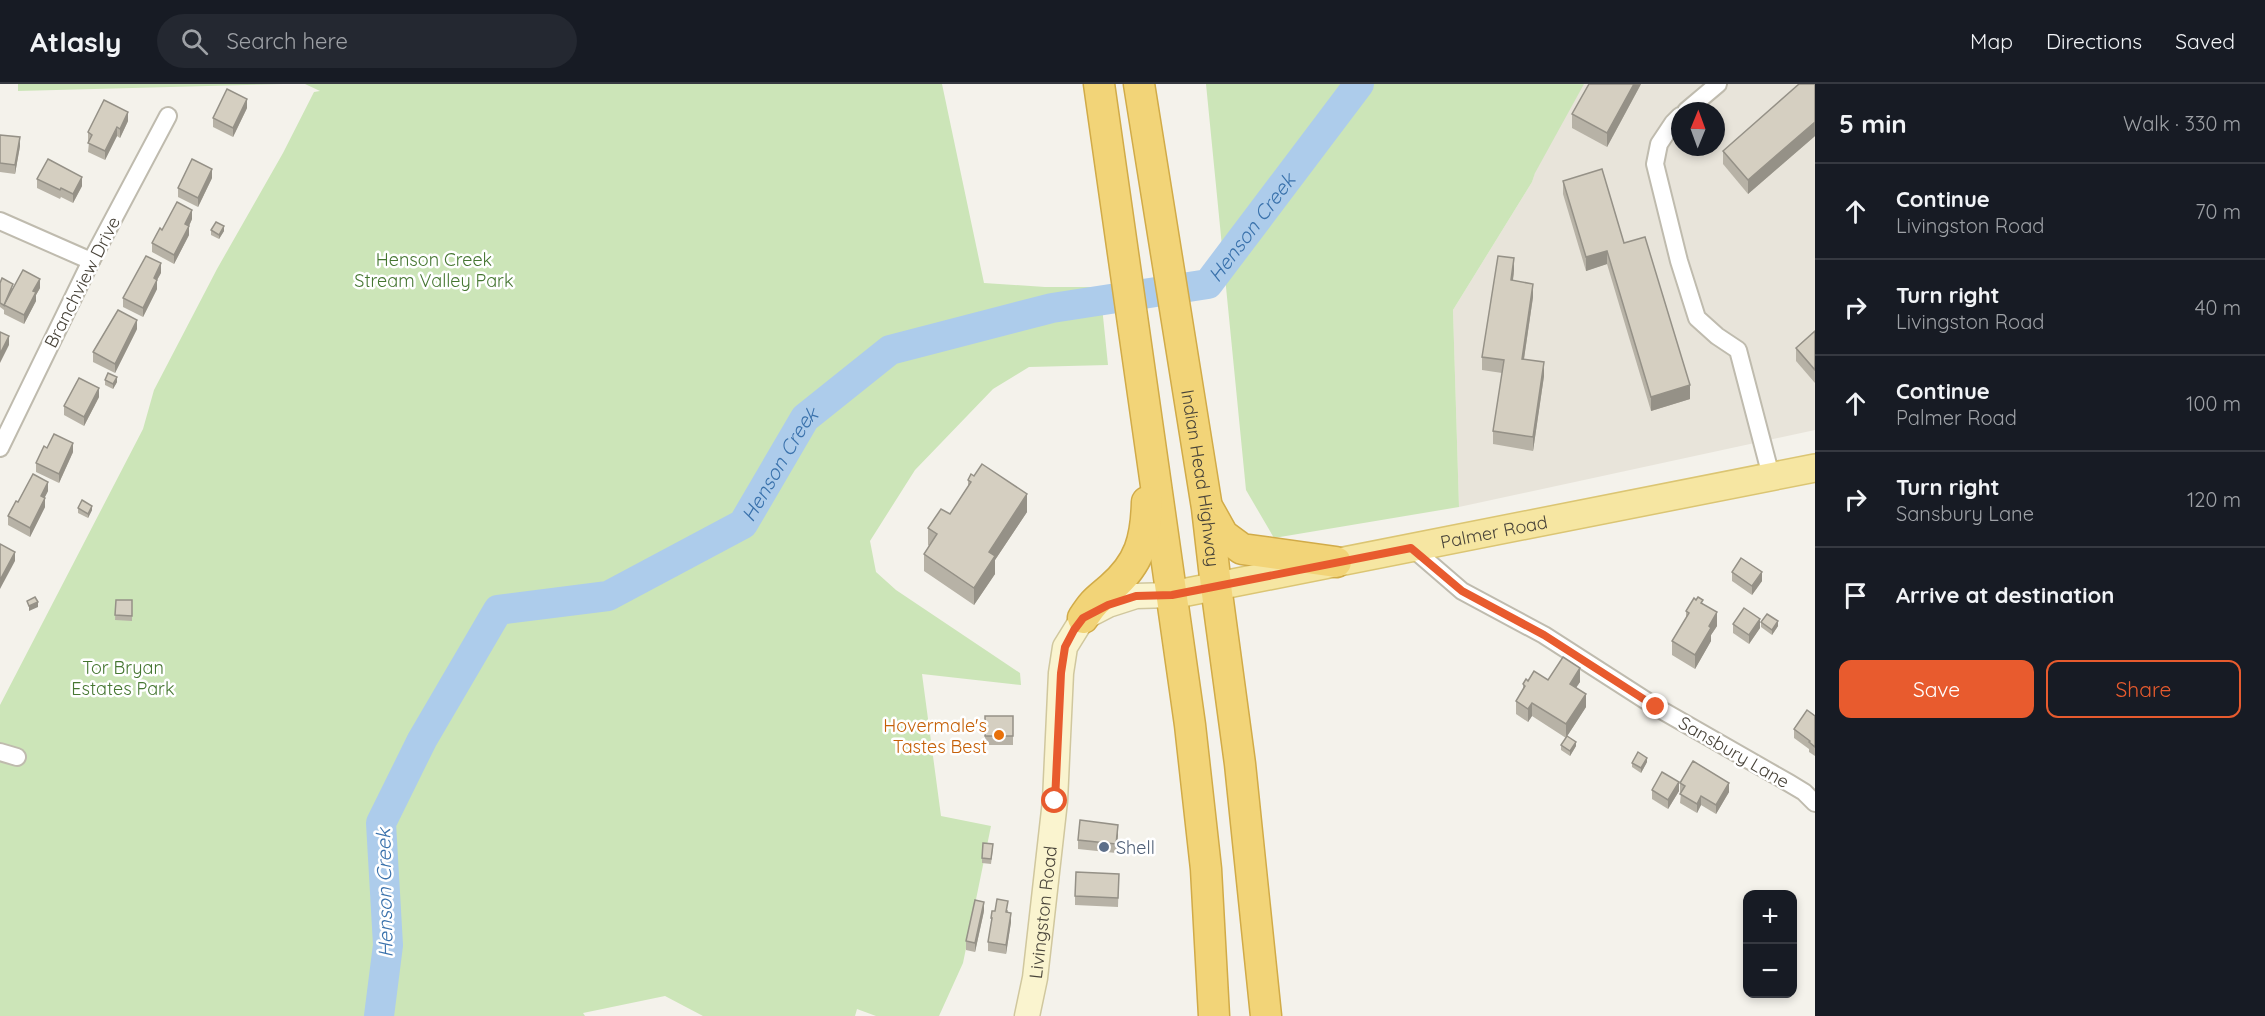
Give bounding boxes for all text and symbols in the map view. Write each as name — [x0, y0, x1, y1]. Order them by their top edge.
search box — [157, 14, 577, 68]
text: Atlasly — [30, 24, 121, 59]
icon: search — [178, 25, 211, 58]
text: Search here — [226, 27, 348, 55]
text: Map — [1970, 28, 2013, 54]
text: Directions — [2046, 28, 2142, 54]
text: Saved — [2175, 28, 2235, 54]
north arrow — [1671, 102, 1725, 156]
text: 5 min — [1839, 107, 1907, 140]
text: Walk · 330 m — [2123, 111, 2241, 136]
water label: Henson Creek — [1202, 166, 1301, 286]
text: Continue — [1896, 185, 1990, 213]
icon: ahead — [1839, 195, 1872, 228]
text: 70 m — [2195, 199, 2241, 224]
street label: Branchview Drive — [39, 212, 125, 352]
text: Livingston Road — [1896, 213, 2044, 238]
park label: Henson Creek Stream Valley Park — [354, 248, 514, 292]
text: Turn right — [1896, 281, 2000, 309]
icon: right — [1839, 291, 1872, 324]
text: 40 m — [2195, 295, 2241, 320]
text: Livingston Road — [1896, 309, 2044, 334]
text: Continue — [1896, 377, 1990, 405]
icon: ahead — [1839, 387, 1872, 420]
street label: Indian Head Highway — [1177, 388, 1225, 568]
text: 100 m — [2186, 391, 2241, 416]
water label: Henson Creek — [735, 399, 824, 526]
text: Palmer Road — [1896, 405, 2017, 430]
text: Turn right — [1896, 473, 2000, 501]
icon: right — [1839, 483, 1872, 516]
text: 120 m — [2187, 487, 2241, 512]
text: Sansbury Lane — [1896, 501, 2034, 526]
street label: Palmer Road — [1438, 510, 1549, 553]
icon: arrive — [1839, 579, 1872, 612]
text: Arrive at destination — [1896, 581, 2114, 609]
park label: Tor Bryan Estates Park — [71, 656, 175, 700]
button: Save — [1839, 660, 2034, 718]
button: Share — [2046, 660, 2241, 718]
route end — [1642, 693, 1668, 719]
street label: Sansbury Lane — [1674, 711, 1794, 793]
place label: Hovermale's Tastes Best — [883, 714, 987, 758]
marker: Hovermale's Tastes Best — [992, 728, 1006, 742]
route start — [1041, 787, 1067, 813]
water label: Henson Creek — [370, 826, 398, 958]
place label: Shell — [1116, 836, 1155, 859]
marker: Shell — [1097, 840, 1111, 854]
street label: Livingston Road — [1023, 845, 1061, 980]
map controls — [1743, 890, 1797, 998]
button: + — [1743, 890, 1797, 944]
button: − — [1743, 944, 1797, 998]

